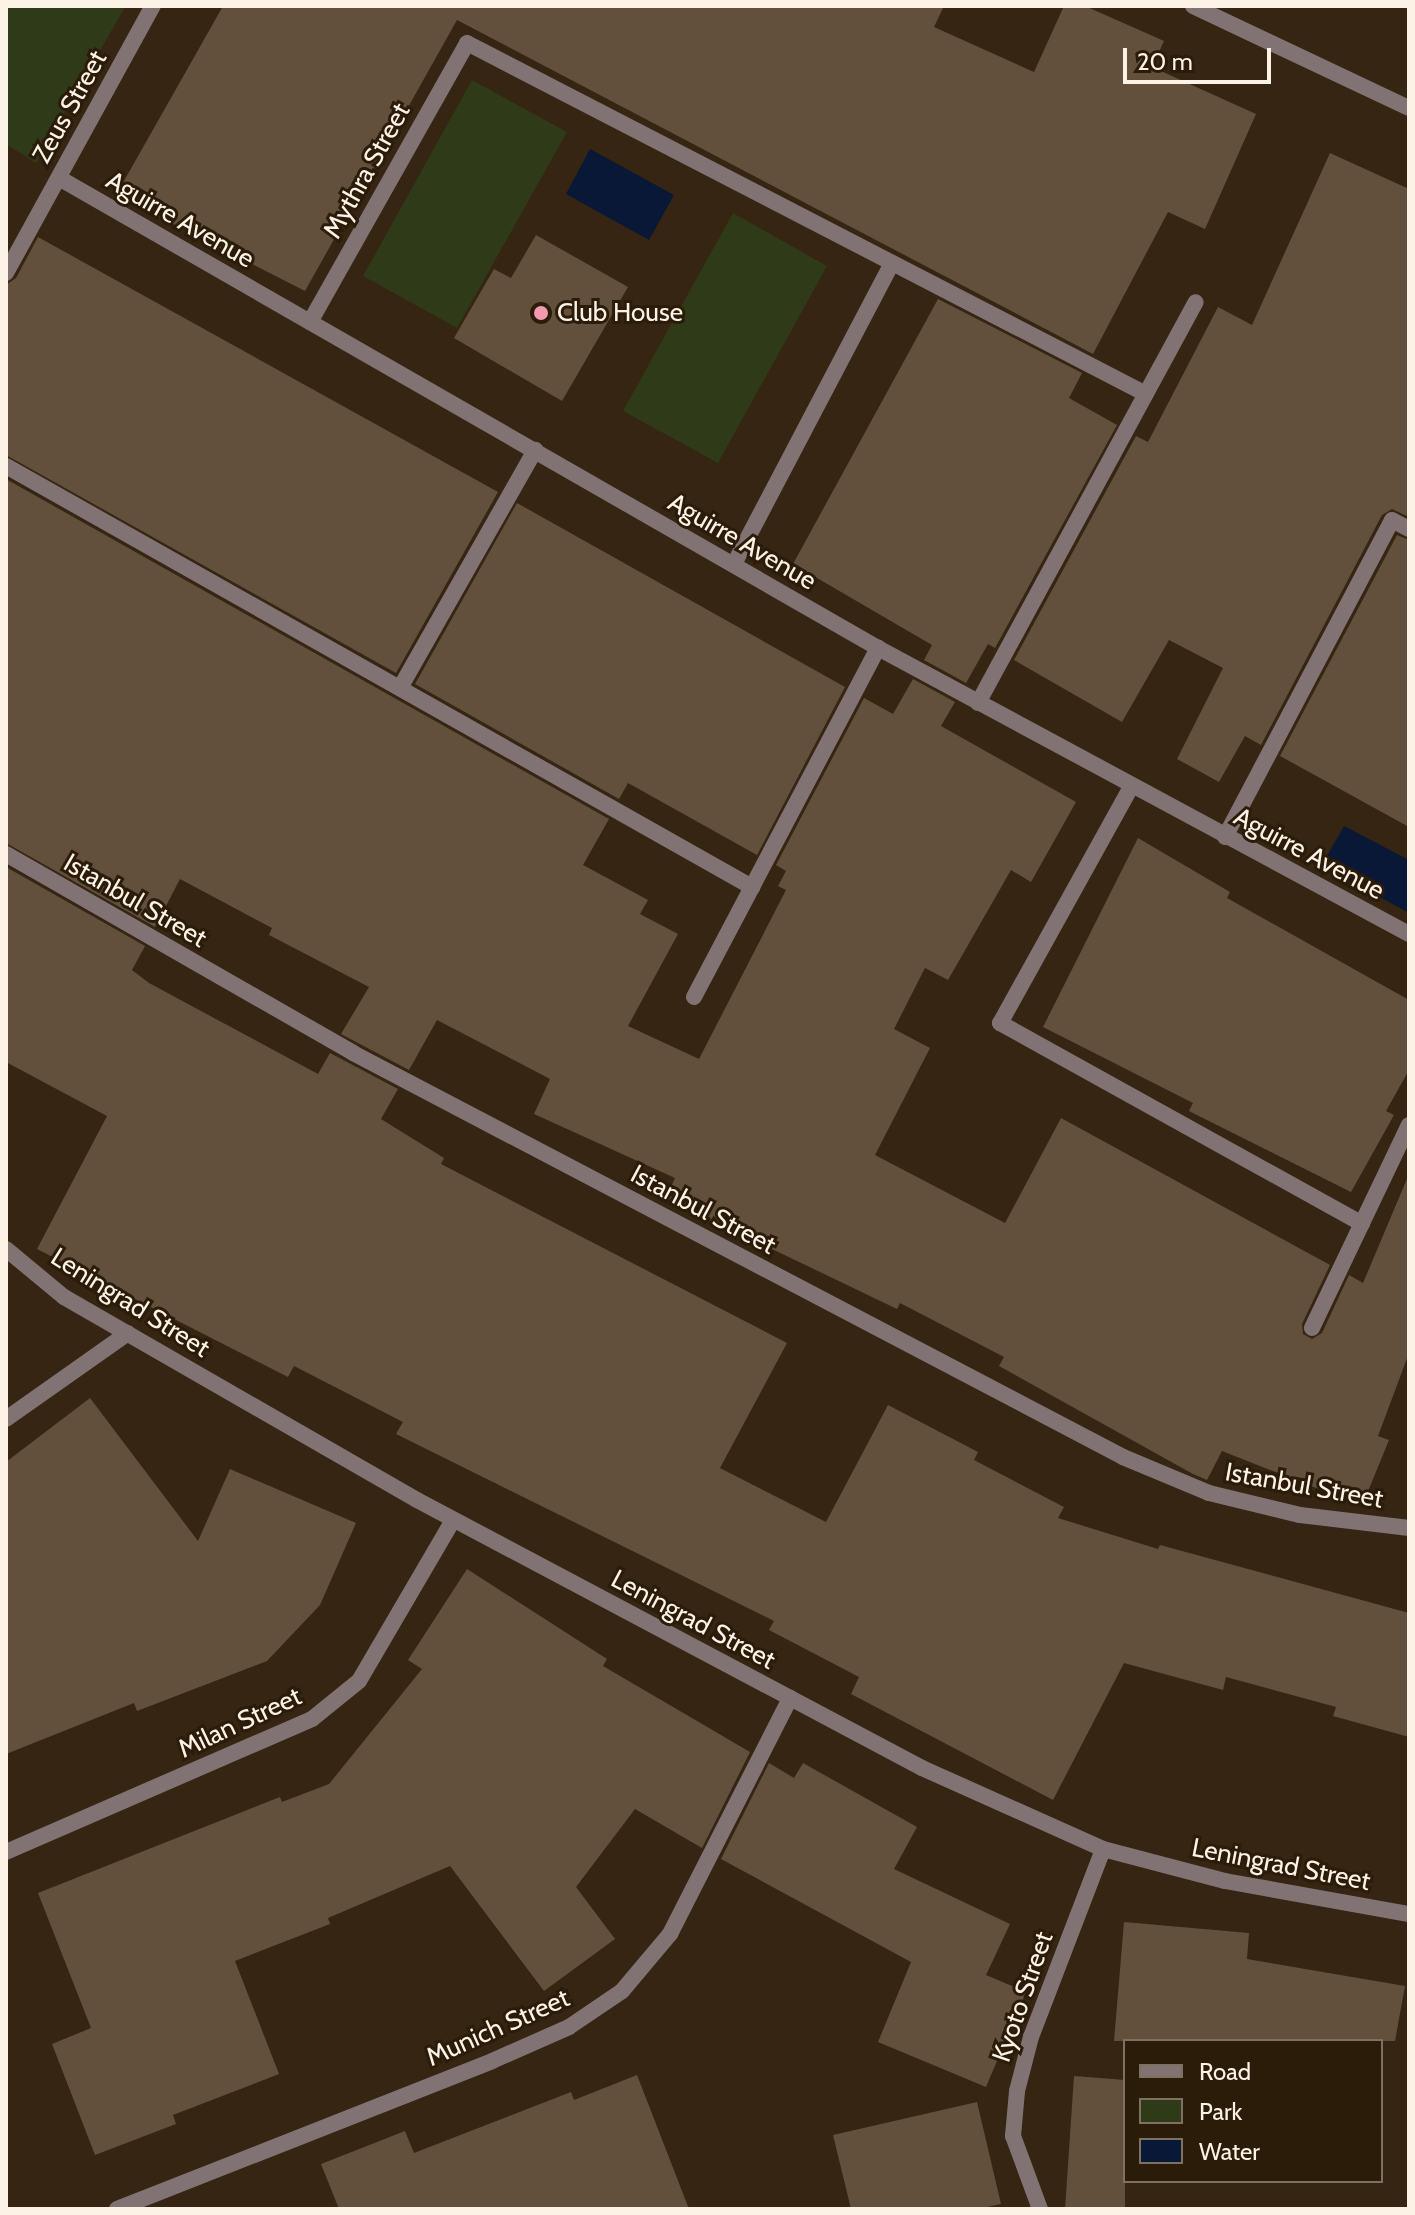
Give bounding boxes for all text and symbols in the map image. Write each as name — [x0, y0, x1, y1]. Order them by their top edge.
scale bar — [1127, 32, 1275, 82]
street label: Zeus Street — [26, 45, 114, 169]
text: 20 m — [1137, 47, 1193, 76]
street label: Mythra Street — [317, 98, 417, 244]
street label: Aguirre Avenue — [100, 165, 260, 275]
place label: Club House — [557, 297, 683, 329]
marker: Club House — [532, 304, 550, 322]
street label: Aguirre Avenue — [662, 487, 822, 597]
street label: Aguirre Avenue — [1229, 801, 1389, 907]
street label: Istanbul Street — [58, 848, 212, 954]
street label: Istanbul Street — [625, 1159, 781, 1261]
street label: Leningrad Street — [45, 1242, 215, 1364]
street label: Istanbul Street — [1223, 1457, 1385, 1515]
street label: Leningrad Street — [606, 1564, 780, 1676]
street label: Milan Street — [174, 1681, 306, 1765]
street label: Leningrad Street — [1189, 1832, 1373, 1898]
street label: Kyoto Street — [986, 1928, 1060, 2066]
street label: Munich Street — [422, 1983, 574, 2073]
legend — [1123, 2039, 1383, 2183]
text: Road — [1199, 2057, 1251, 2086]
text: Park — [1199, 2097, 1242, 2126]
text: Water — [1199, 2137, 1260, 2166]

